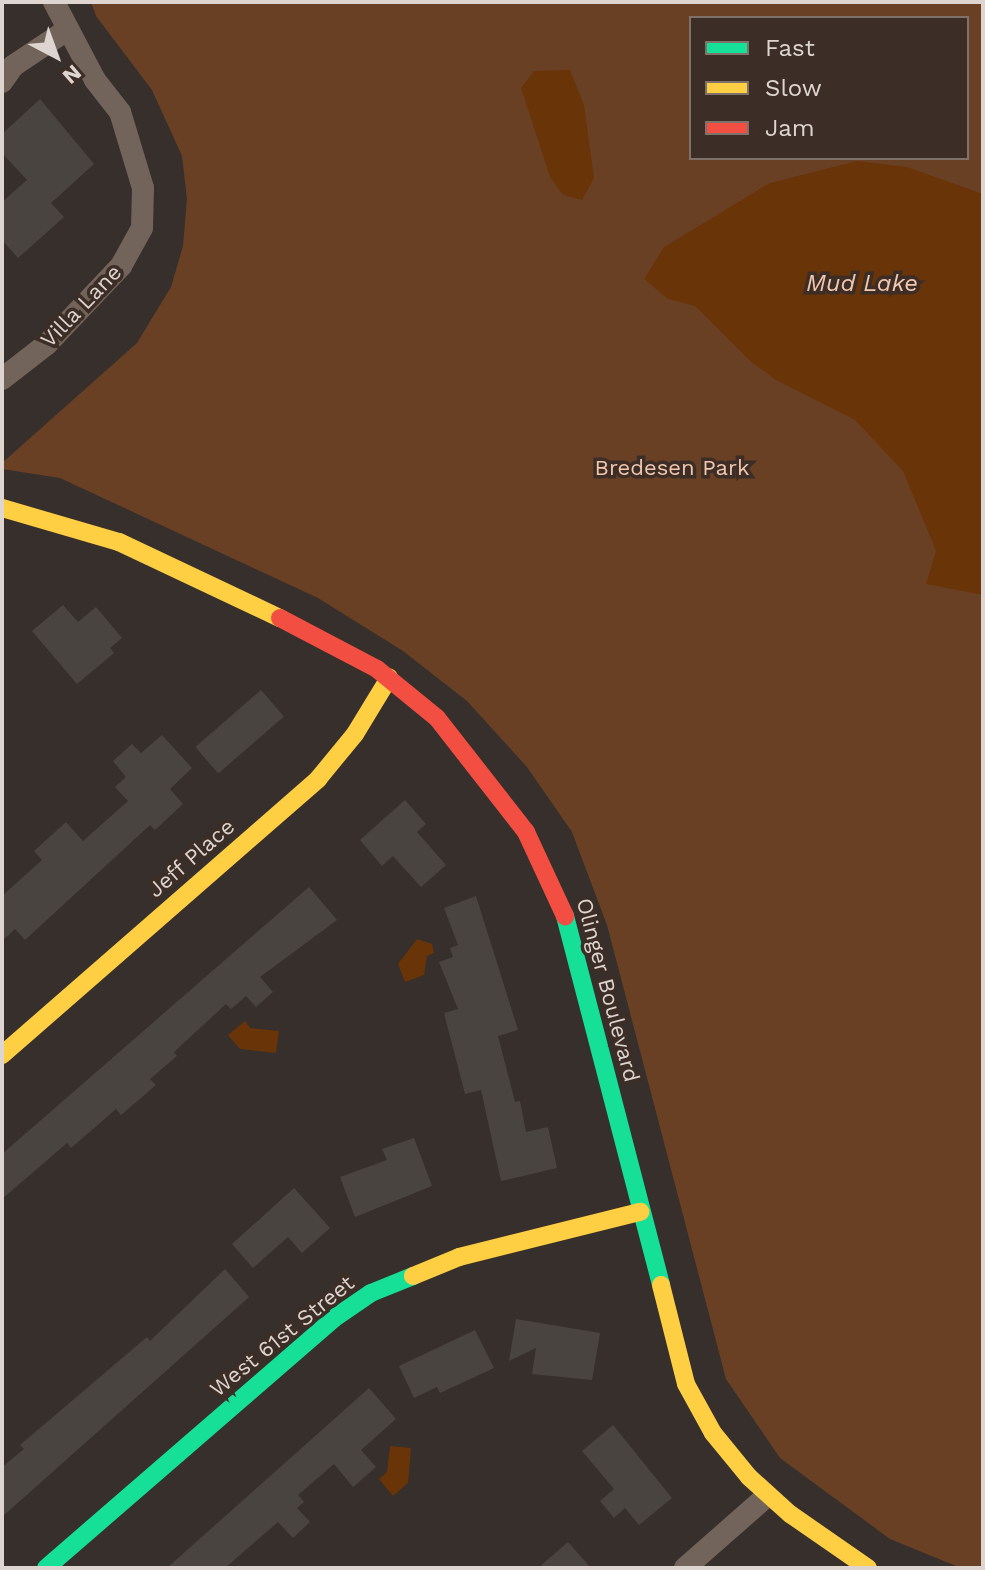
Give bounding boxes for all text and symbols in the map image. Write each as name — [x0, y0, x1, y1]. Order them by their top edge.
north arrow — [16, 16, 96, 96]
legend — [689, 16, 969, 160]
text: Fast — [765, 34, 815, 62]
text: N — [58, 60, 86, 89]
text: Slow — [765, 74, 822, 102]
text: Jam — [765, 114, 815, 142]
street label: Villa Lane — [35, 259, 127, 353]
water label: Mud Lake — [806, 270, 918, 298]
park label: Bredesen Park — [595, 455, 749, 481]
street label: Jeff Place — [142, 813, 240, 903]
street label: Olinger Boulevard — [571, 895, 645, 1085]
street label: West 61st Street — [205, 1270, 359, 1402]

